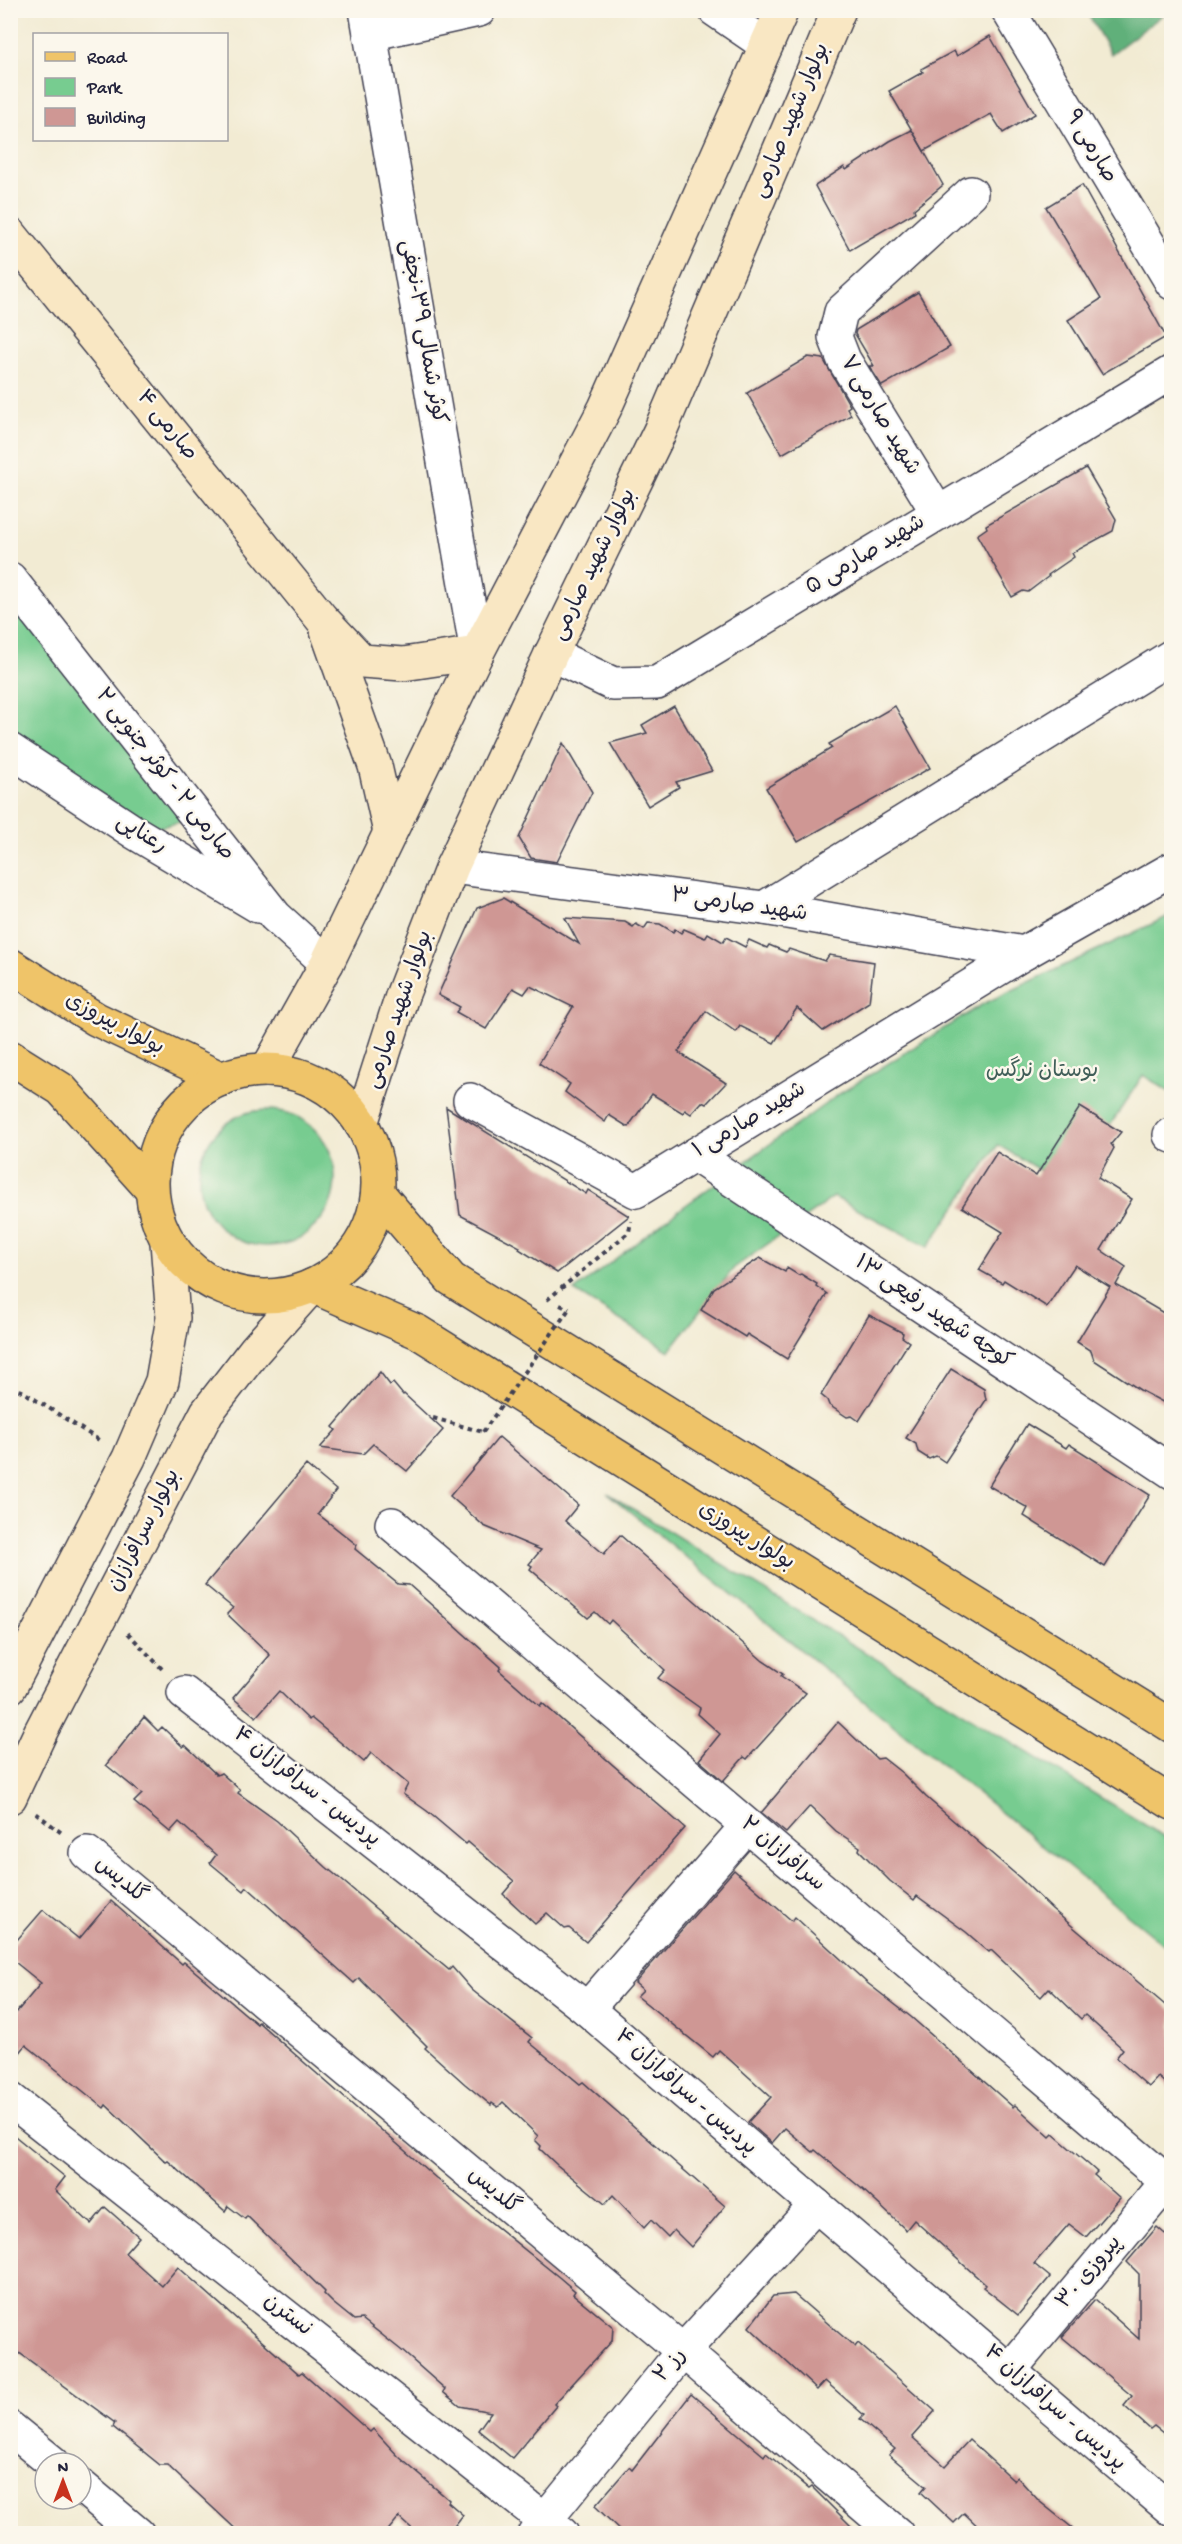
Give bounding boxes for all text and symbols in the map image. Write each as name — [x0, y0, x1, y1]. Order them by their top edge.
legend — [33, 33, 228, 141]
street label: بولوار شهید صارمی — [748, 40, 836, 202]
text: Road — [87, 49, 128, 70]
text: Park — [86, 79, 123, 100]
street label: صارمی ۹ — [1058, 106, 1122, 188]
text: Building — [86, 109, 146, 130]
street label: کوثر شمالی ۳۹-نجفی — [393, 238, 451, 426]
street label: شهید صارمی ۷ — [833, 351, 925, 481]
street label: صارمی ۴ — [130, 385, 202, 467]
street label: بولوار شهید صارمی — [547, 485, 643, 645]
street label: شهید صارمی ۵ — [802, 510, 930, 602]
street label: صارمی ۲ - کوثر جنوبی ۲ — [89, 684, 239, 866]
street label: رعناپی — [111, 809, 171, 861]
street label: شهید صارمی ۳ — [669, 884, 809, 928]
street label: بولوار شهید صارمی — [361, 928, 439, 1092]
street label: بولوار پیروزی — [60, 988, 168, 1062]
park label: بوستان نرگس — [986, 1056, 1098, 1085]
street label: شهید صارمی ۱ — [689, 1077, 811, 1165]
street label: کوچه شهید رفیعی ۱۳ — [849, 1250, 1017, 1376]
street label: بولوار سرافرازان — [103, 1465, 187, 1597]
street label: بولوار پیروزی — [693, 1497, 799, 1577]
street label: پردیس - سرافرازان ۴ — [227, 1722, 385, 1854]
street label: سرافرازان ۲ — [734, 1812, 830, 1898]
street label: گلدیس — [89, 1849, 153, 1910]
street label: پردیس - سرافرازان ۴ — [609, 2024, 761, 2162]
street label: گلدیس — [462, 2160, 526, 2221]
street label: پیروزی ۳۰ — [1052, 2231, 1128, 2315]
street label: نسترن — [257, 2289, 317, 2343]
street label: پردیس - سرافرازان ۴ — [978, 2340, 1130, 2478]
street label: رز ۲ — [649, 2344, 693, 2388]
north arrow — [33, 2451, 93, 2511]
text: N — [58, 2460, 69, 2479]

